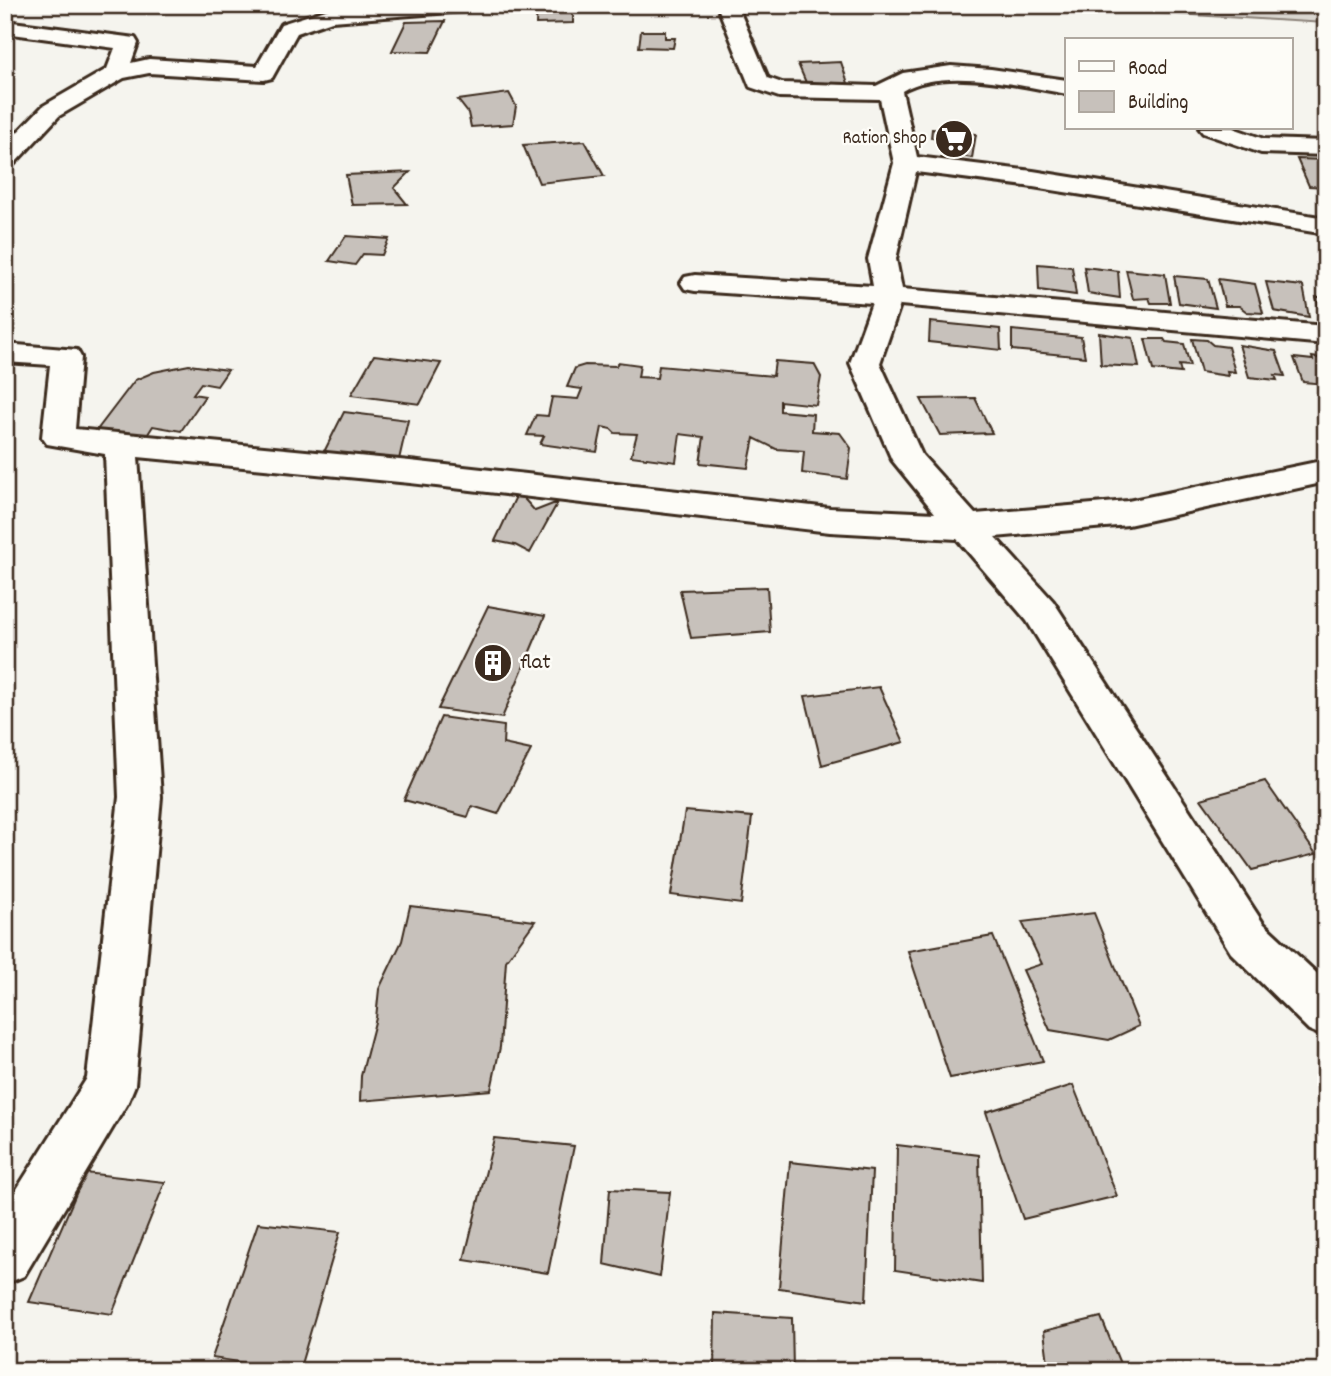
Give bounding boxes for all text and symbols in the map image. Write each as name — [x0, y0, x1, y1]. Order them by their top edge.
legend — [1065, 38, 1292, 130]
text: Road — [1128, 55, 1167, 85]
text: Building — [1128, 89, 1188, 119]
supermarket icon: Ration Shop — [933, 118, 975, 160]
place label: Ration Shop — [842, 126, 927, 153]
building icon: flat — [472, 642, 514, 684]
place label: flat — [520, 647, 551, 680]

